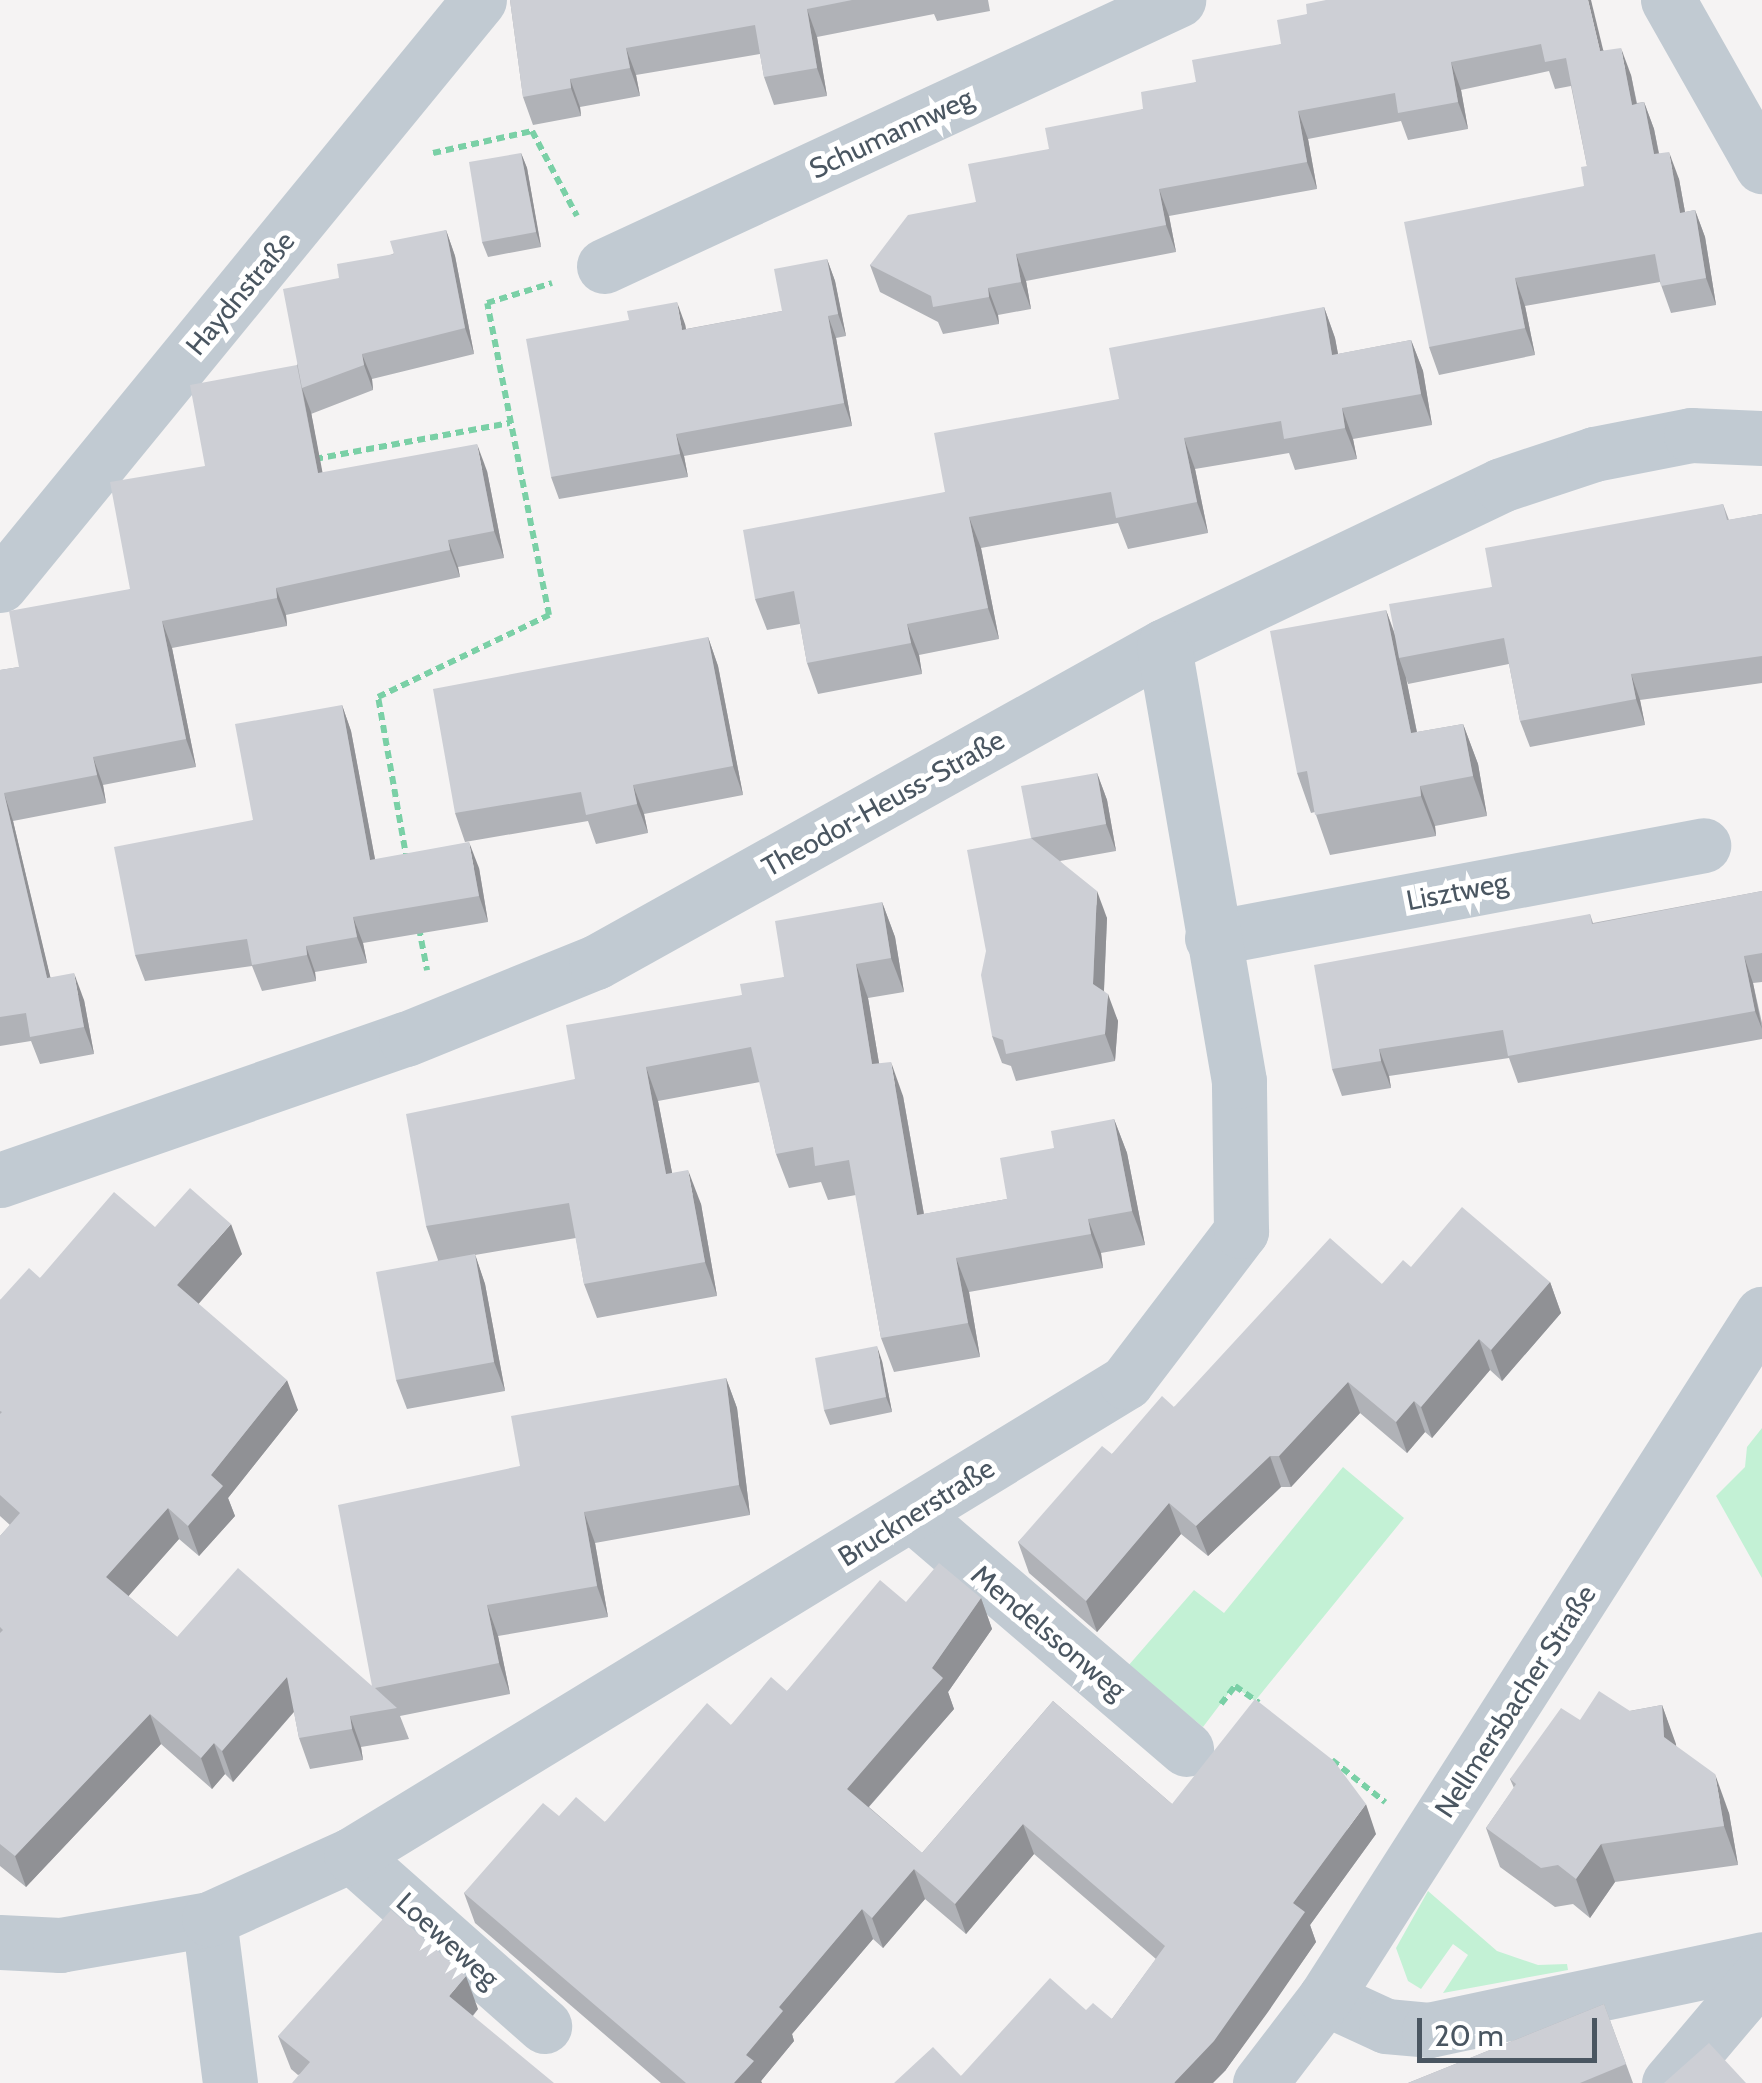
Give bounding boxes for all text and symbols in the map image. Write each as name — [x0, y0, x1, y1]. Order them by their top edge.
street label: Schumannweg — [804, 80, 978, 186]
street label: Haydnstraße — [179, 224, 301, 362]
street label: Theodor-Heuss-Straße — [756, 722, 1010, 884]
street label: Lisztweg — [1403, 865, 1511, 917]
street label: Brucknerstraße — [832, 1451, 1000, 1573]
street label: Mendelssonweg — [965, 1558, 1133, 1706]
street label: Nellmersbacher Straße — [1427, 1578, 1603, 1824]
street label: Loeweweg — [390, 1885, 506, 1995]
scale bar — [1422, 1998, 1602, 2060]
text: 20 m — [1434, 2017, 1504, 2054]

